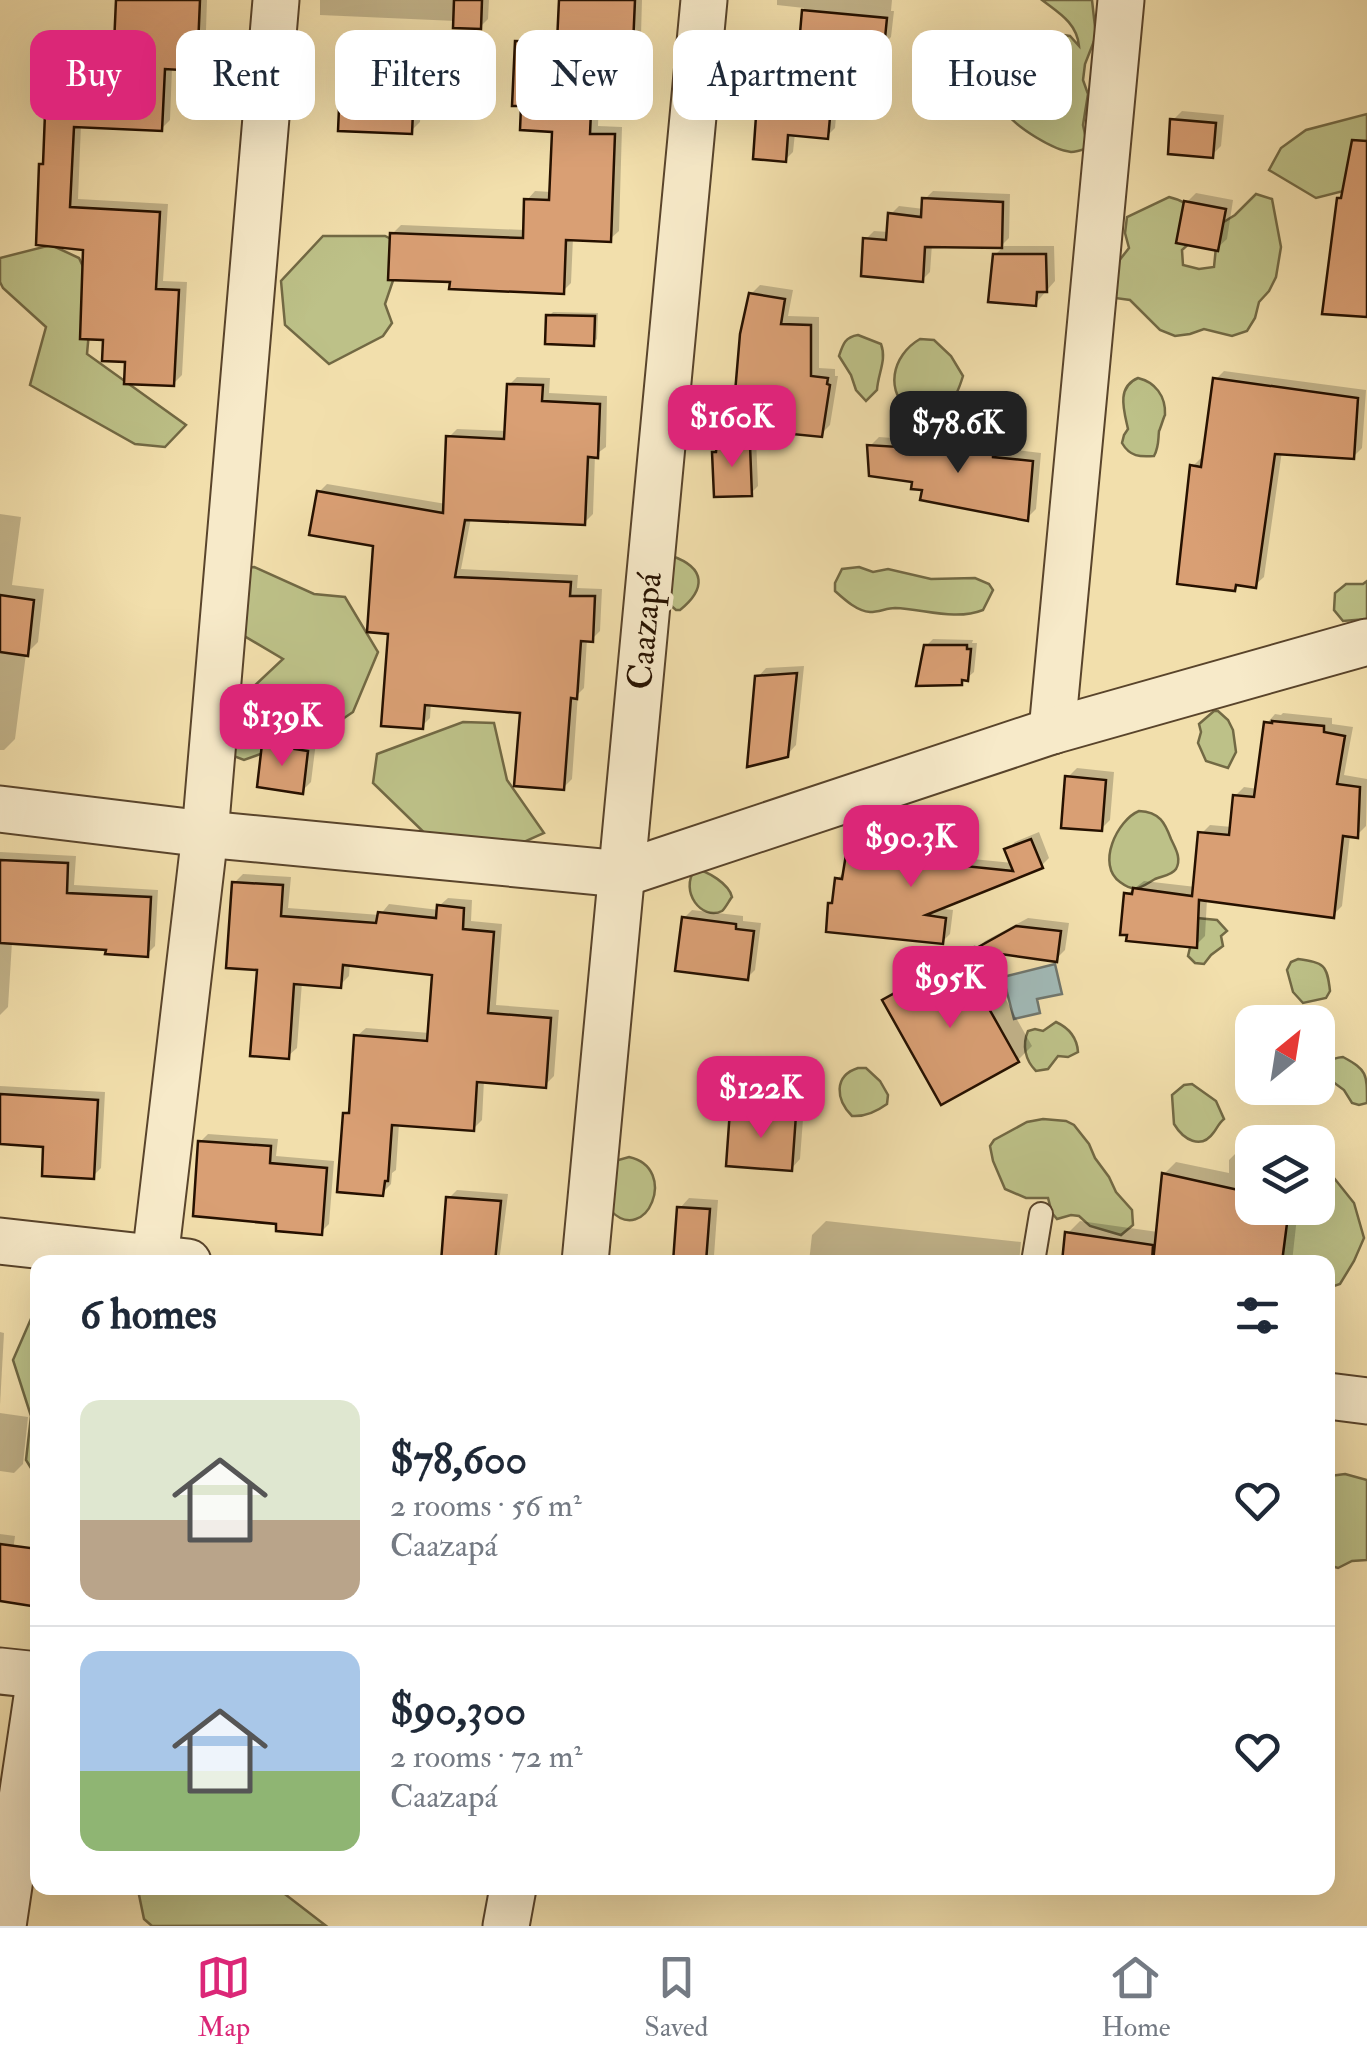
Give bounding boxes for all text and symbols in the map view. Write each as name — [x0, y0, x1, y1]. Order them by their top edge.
chip: Buy — [30, 30, 156, 120]
chip: Rent — [176, 30, 315, 120]
chip: Filters — [335, 30, 496, 120]
chip: New — [516, 30, 653, 120]
chip: Apartment — [673, 30, 892, 120]
chip: House — [912, 30, 1072, 120]
pin: $160K — [662, 385, 802, 470]
pin: $78.6K — [877, 391, 1039, 476]
text: $160K — [690, 397, 774, 437]
text: $78.6K — [912, 403, 1004, 443]
street label: Caazapá — [618, 570, 672, 692]
pin: $139K — [212, 684, 352, 769]
text: $139K — [242, 696, 322, 736]
pin: $90.3K — [830, 805, 992, 890]
text: $90.3K — [865, 817, 957, 857]
pin: $95K — [891, 946, 1009, 1031]
text: $95K — [915, 958, 985, 998]
north arrow — [1235, 1005, 1335, 1105]
map controls — [1235, 1005, 1335, 1225]
pin: $122K — [691, 1056, 831, 1141]
text: $122K — [719, 1068, 803, 1108]
button: layers — [1235, 1125, 1335, 1225]
icon: filters — [1230, 1288, 1285, 1343]
text: 6 homes — [80, 1289, 217, 1341]
text: $78,600 — [390, 1434, 527, 1486]
icon: home — [160, 1440, 280, 1560]
icon: heart — [1230, 1473, 1285, 1528]
text: 2 rooms · 56 m² — [390, 1486, 582, 1526]
text: Caazapá — [390, 1526, 498, 1566]
text: $90,300 — [390, 1685, 526, 1737]
icon: home — [160, 1691, 280, 1811]
icon: heart — [1230, 1724, 1285, 1779]
text: 2 rooms · 72 m² — [390, 1737, 583, 1777]
text: Caazapá — [390, 1777, 498, 1817]
tab: Map — [196, 1950, 251, 2045]
tab: Saved — [644, 1950, 708, 2045]
tab: Home — [1101, 1950, 1171, 2045]

